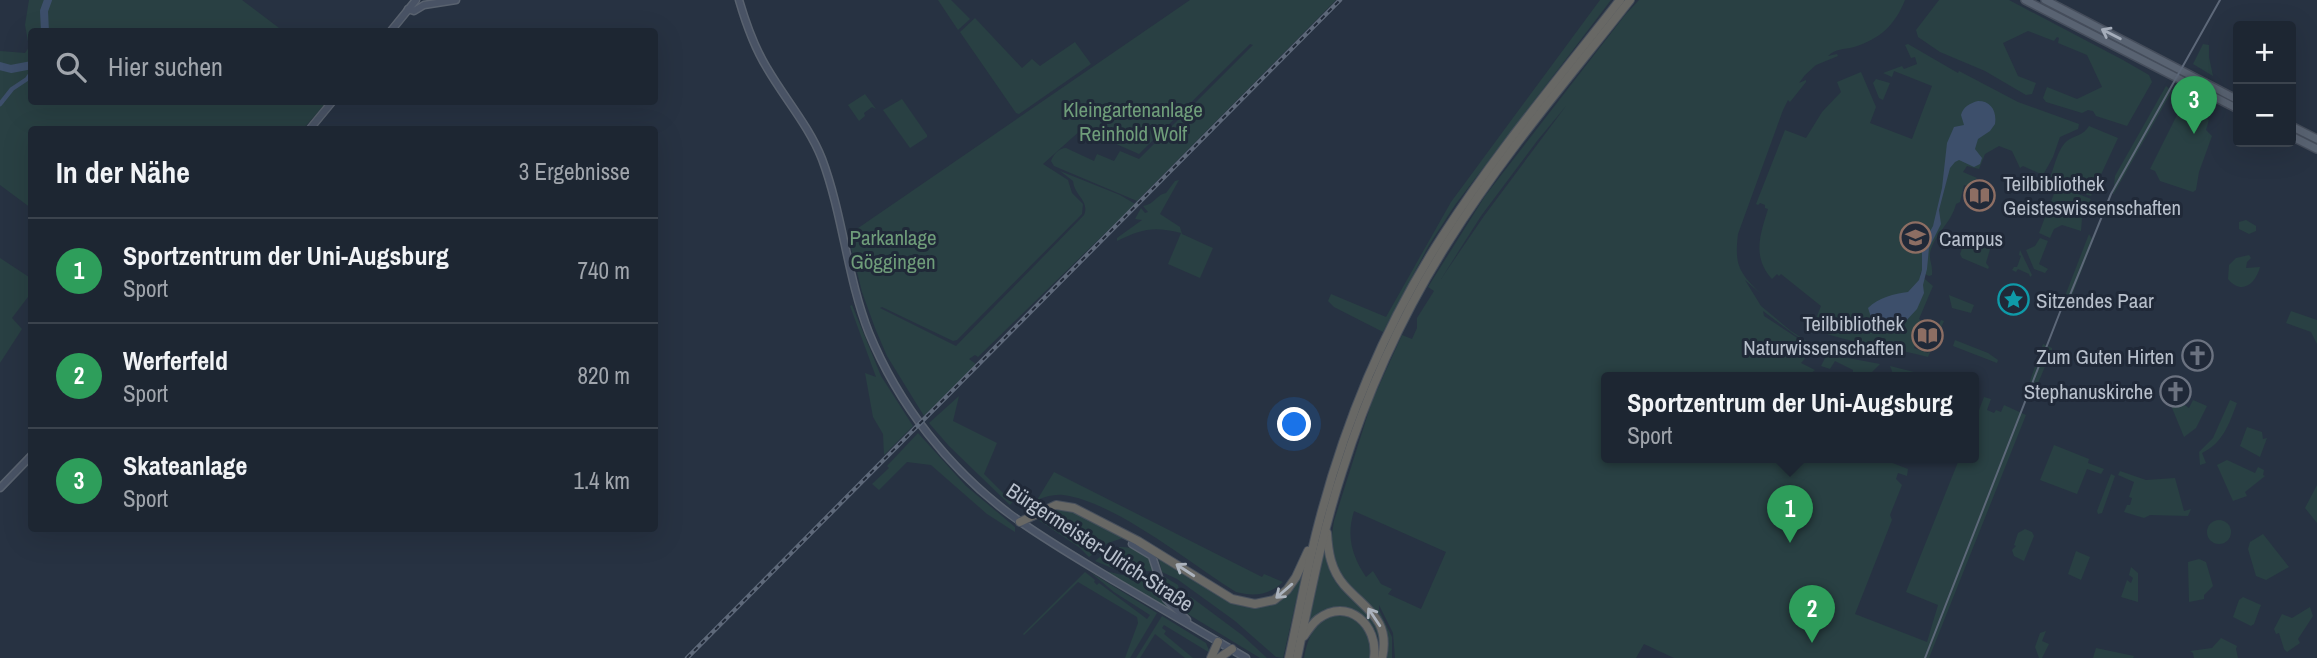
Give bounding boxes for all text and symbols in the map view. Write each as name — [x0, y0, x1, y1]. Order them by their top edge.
map controls — [2233, 21, 2296, 147]
button: + — [2233, 21, 2296, 84]
one-way arrow — [2101, 27, 2122, 41]
search box — [28, 28, 658, 105]
icon: search — [52, 48, 90, 86]
text: Hier suchen — [108, 49, 223, 84]
pin: 3 — [2171, 76, 2217, 134]
button: − — [2233, 84, 2296, 147]
park label: Kleingartenanlage Reinhold Wolf — [1063, 95, 1203, 148]
text: In der Nähe — [56, 152, 190, 192]
text: 3 Ergebnisse — [519, 156, 630, 187]
place label: Teilbibliothek Geisteswissenschaften — [2003, 169, 2181, 222]
library icon: Teilbibliothek Geisteswissenschaften — [1963, 178, 1997, 212]
school or university icon: Campus — [1899, 221, 1933, 255]
park label: Parkanlage Göggingen — [849, 223, 937, 276]
place label: Campus — [1939, 224, 2003, 253]
text: Sportzentrum der Uni-Augsburg — [123, 238, 449, 273]
text: 1 — [74, 255, 84, 286]
text: 740 m — [578, 255, 630, 286]
text: Sport — [123, 273, 168, 304]
place icon: Sitzendes Paar — [1996, 283, 2030, 317]
place label: Sitzendes Paar — [2036, 286, 2154, 315]
place label: Teilbibliothek Naturwissenschaften — [1743, 309, 1904, 362]
library icon: Teilbibliothek Naturwissenschaften — [1910, 318, 1944, 352]
church icon: Zum Guten Hirten — [2180, 339, 2214, 373]
place label: Zum Guten Hirten — [2036, 342, 2174, 371]
text: Werferfeld — [123, 343, 228, 378]
text: 2 — [74, 360, 84, 391]
text: 820 m — [578, 360, 630, 391]
popup — [1601, 372, 1979, 463]
church icon: Stephanuskirche — [2159, 374, 2193, 408]
place label: Stephanuskirche — [2024, 377, 2153, 406]
text: Sport — [123, 378, 168, 409]
text: Sportzentrum der Uni-Augsburg — [1627, 385, 1953, 420]
your location — [1277, 407, 1311, 441]
text: Sport — [1627, 420, 1672, 451]
text: Skateanlage — [123, 448, 247, 483]
text: 3 — [74, 465, 84, 496]
text: 1.4 km — [573, 465, 630, 496]
street label: Bürgermeister-Ulrich-Straße — [1001, 476, 1199, 618]
text: Sport — [123, 483, 168, 514]
pin: 1 — [1767, 485, 1813, 543]
one-way arrow — [1176, 563, 1195, 577]
one-way arrow — [1275, 583, 1293, 599]
pin: 2 — [1789, 585, 1835, 643]
one-way arrow — [1367, 608, 1381, 627]

